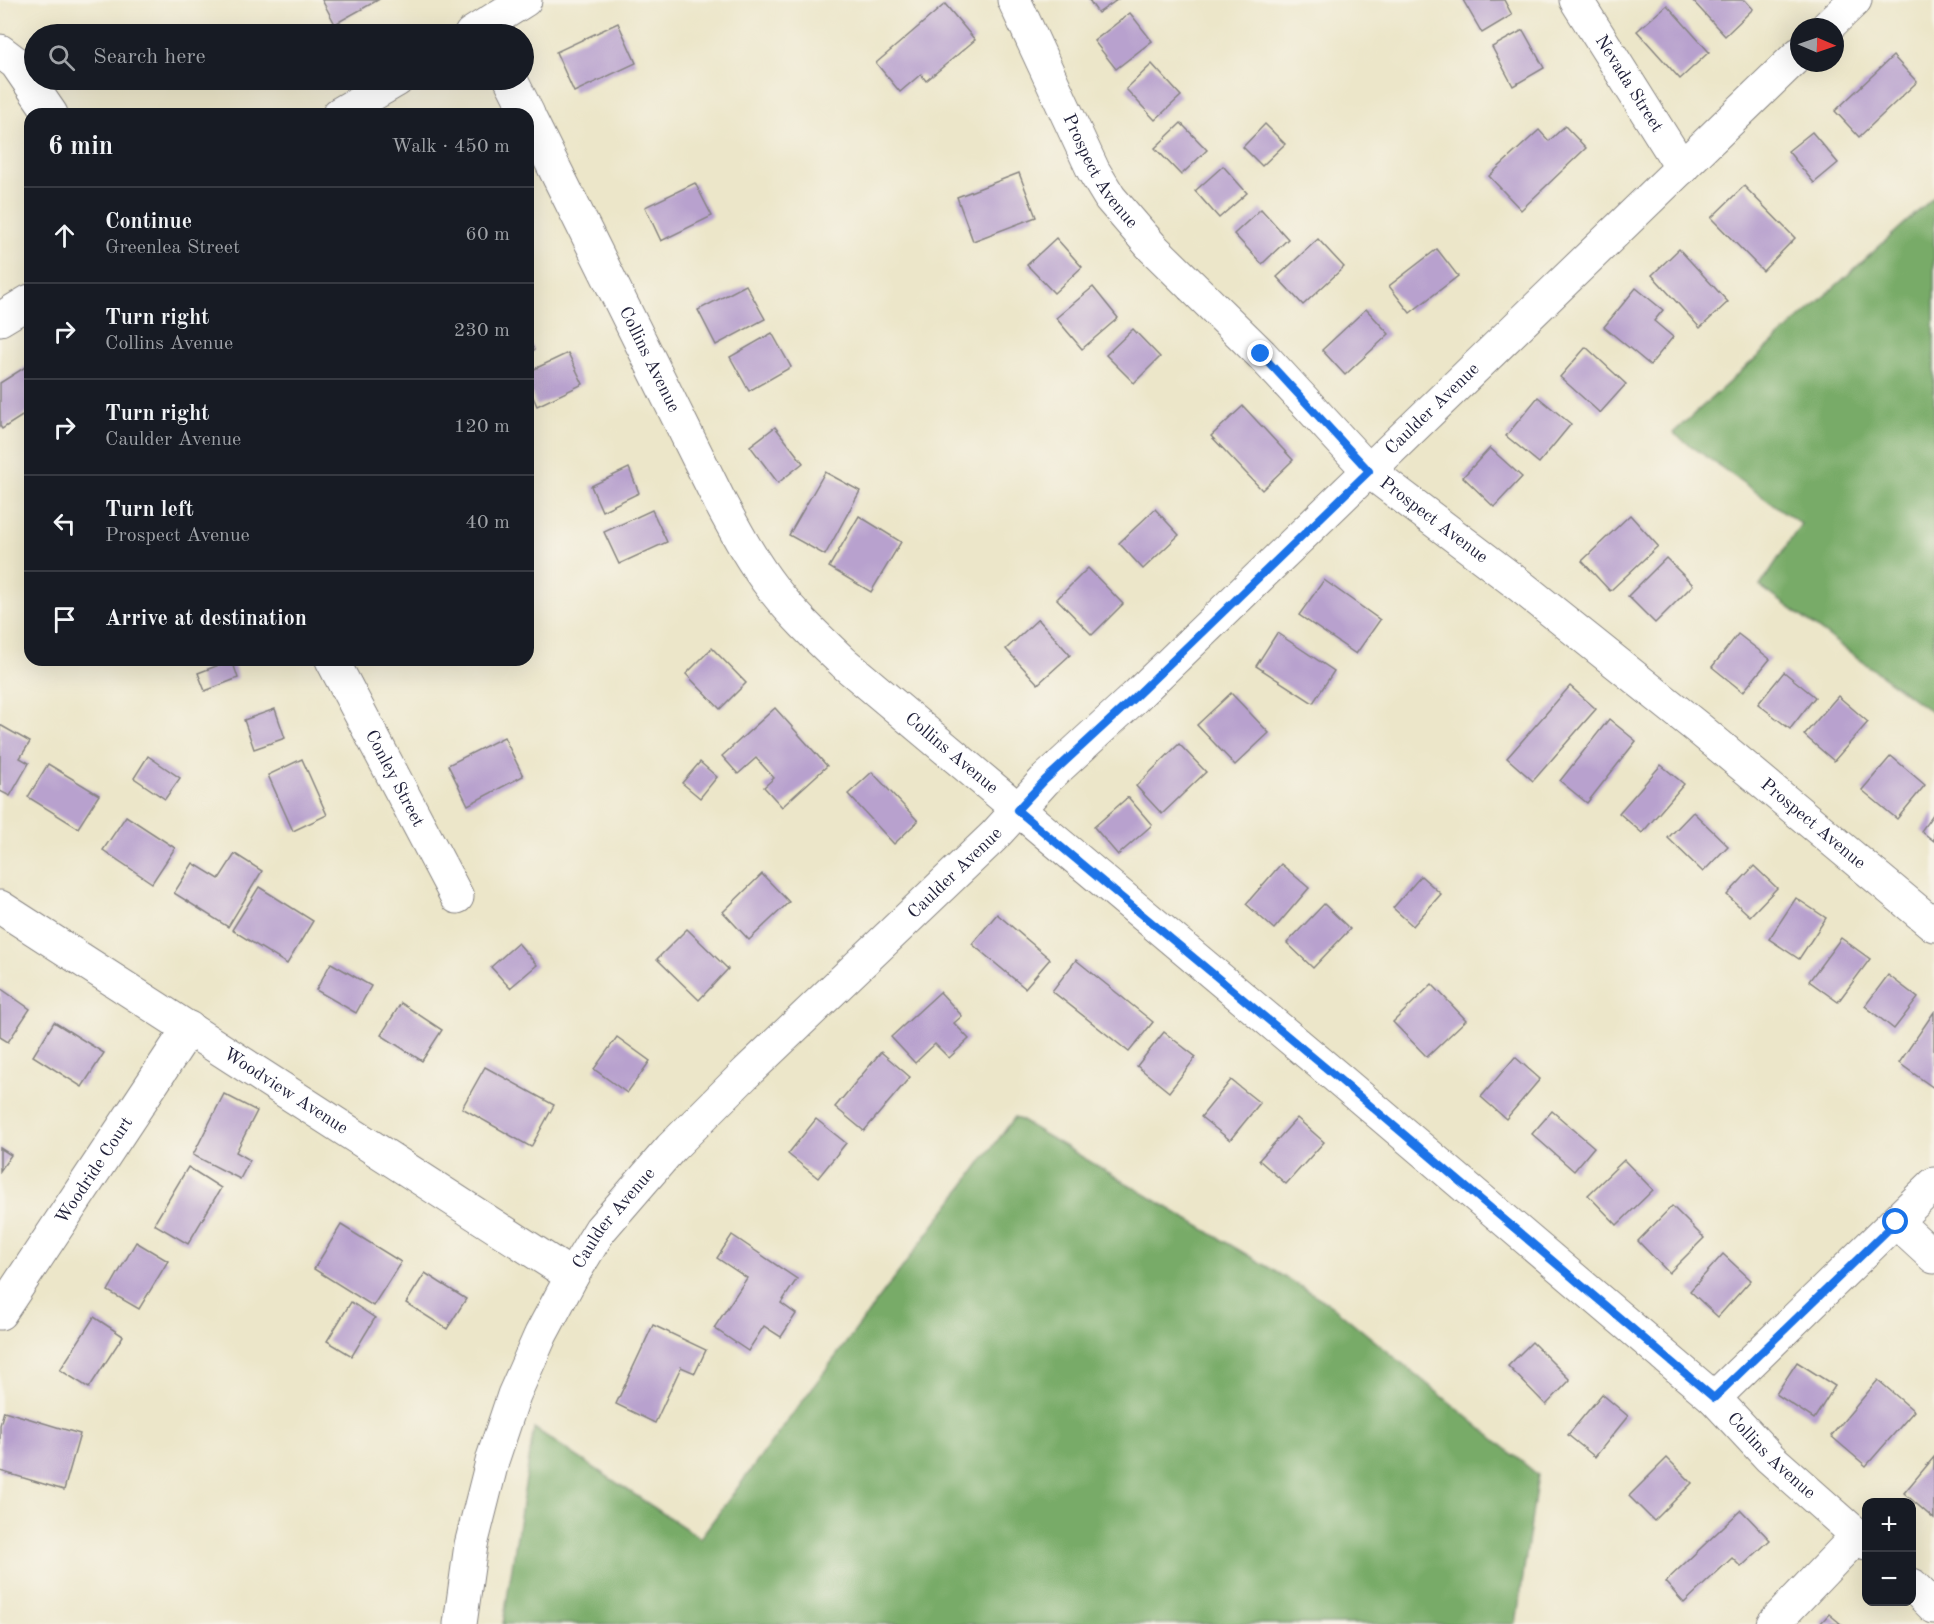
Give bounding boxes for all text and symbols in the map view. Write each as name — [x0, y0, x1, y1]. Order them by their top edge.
north arrow — [1790, 18, 1844, 72]
search box — [24, 24, 534, 90]
street label: Nevada Street — [1592, 32, 1666, 136]
icon: search — [45, 41, 78, 74]
text: Search here — [93, 46, 206, 68]
street label: Prospect Avenue — [1059, 111, 1141, 232]
text: 6 min — [48, 134, 113, 160]
text: Walk · 450 m — [391, 137, 510, 157]
text: Continue — [105, 211, 192, 233]
icon: ahead — [48, 219, 81, 252]
text: 60 m — [465, 225, 510, 245]
text: Greenlea Street — [105, 238, 240, 258]
street label: Collins Avenue — [616, 304, 683, 415]
text: Turn right — [105, 307, 209, 329]
icon: right — [48, 315, 81, 348]
text: 230 m — [454, 321, 510, 341]
text: Collins Avenue — [105, 334, 233, 354]
route end — [1247, 340, 1273, 366]
street label: Caulder Avenue — [1382, 360, 1483, 458]
text: Turn right — [105, 403, 209, 425]
icon: right — [48, 411, 81, 444]
text: 120 m — [454, 417, 510, 437]
text: Caulder Avenue — [105, 430, 241, 450]
street label: Prospect Avenue — [1376, 474, 1491, 567]
text: Turn left — [105, 499, 194, 521]
icon: left — [48, 507, 81, 540]
text: 40 m — [465, 513, 510, 533]
text: Prospect Avenue — [105, 526, 250, 546]
icon: arrive — [48, 603, 81, 636]
text: Arrive at destination — [105, 608, 307, 630]
street label: Collins Avenue — [901, 709, 1001, 797]
street label: Conley Street — [362, 727, 427, 830]
street label: Prospect Avenue — [1757, 775, 1869, 873]
street label: Caulder Avenue — [905, 824, 1006, 922]
street label: Woodview Avenue — [220, 1045, 351, 1138]
street label: Woodride Court — [53, 1114, 136, 1227]
street label: Caulder Avenue — [570, 1164, 659, 1272]
route start — [1882, 1208, 1908, 1234]
street label: Collins Avenue — [1724, 1409, 1819, 1503]
map controls — [1862, 1498, 1916, 1606]
button: + — [1862, 1498, 1916, 1552]
button: − — [1862, 1552, 1916, 1606]

